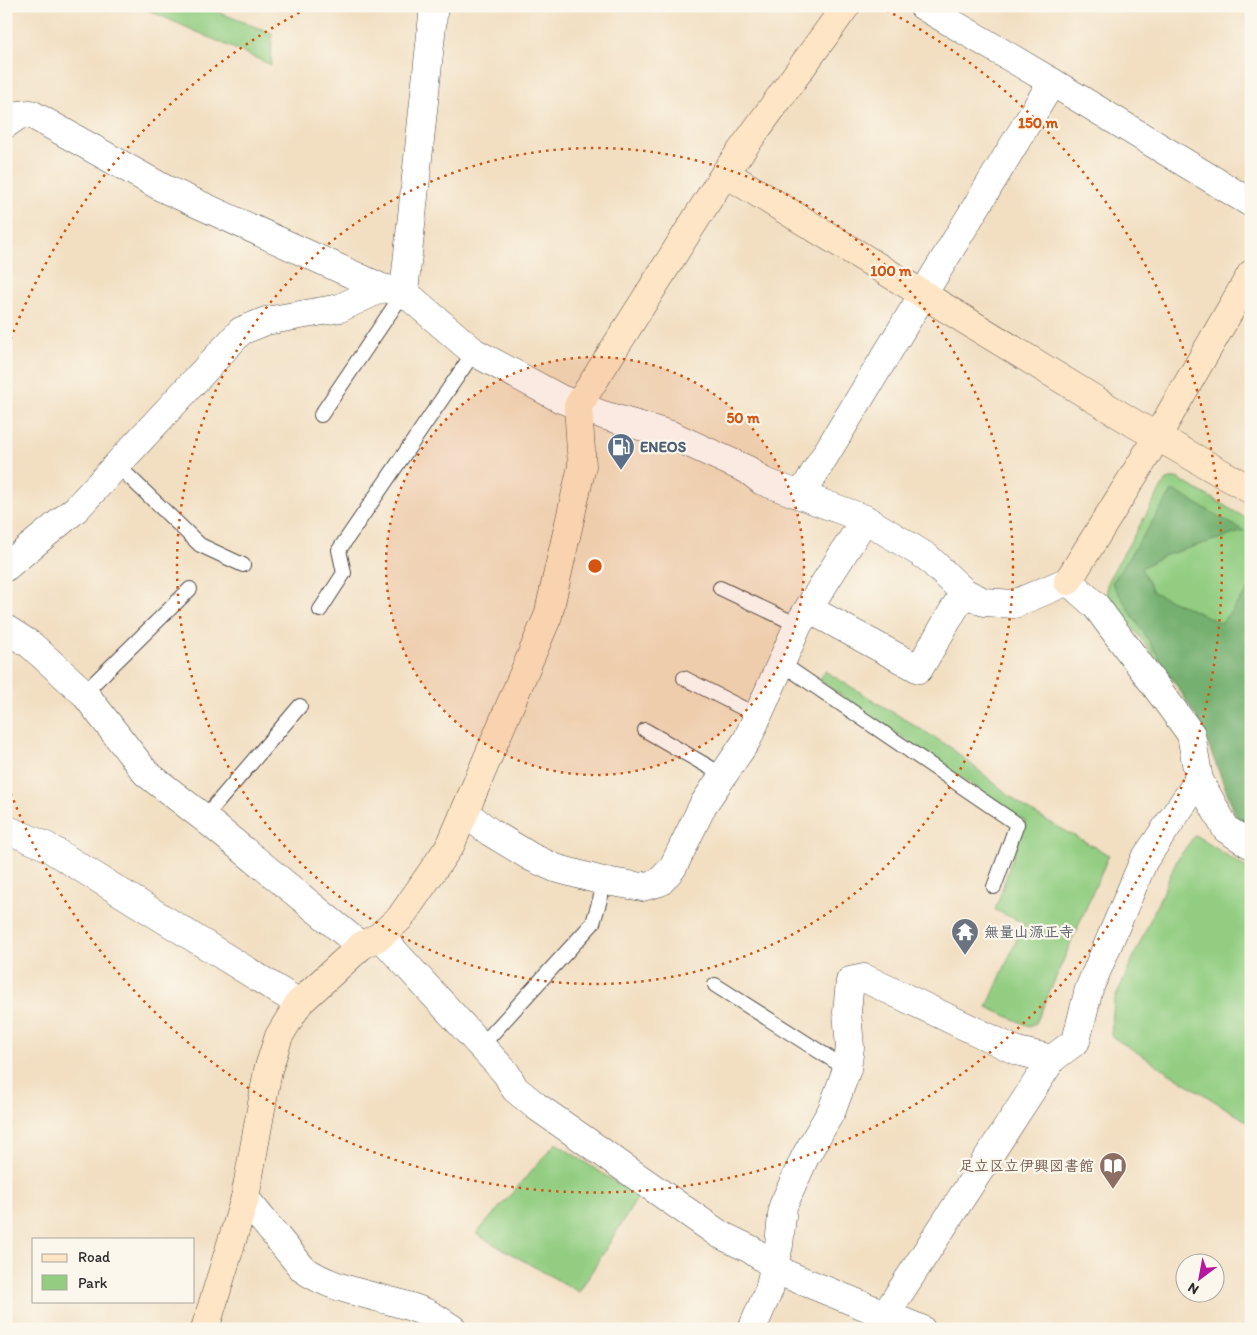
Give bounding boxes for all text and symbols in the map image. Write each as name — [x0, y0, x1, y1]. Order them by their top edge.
text: 150 m — [1018, 114, 1058, 132]
text: 100 m — [870, 262, 912, 280]
text: 50 m — [726, 409, 760, 427]
fuel station icon: ENEOS — [606, 432, 636, 471]
place label: ENEOS — [640, 438, 687, 456]
centre of rings — [586, 557, 604, 575]
temple icon: 無量山源正寺 — [950, 917, 980, 956]
place label: 無量山源正寺 — [984, 923, 1074, 941]
library icon: 足立区立伊興図書館 — [1098, 1151, 1128, 1190]
place label: 足立区立伊興図書館 — [959, 1157, 1094, 1175]
legend — [32, 1238, 195, 1302]
text: Road — [78, 1248, 111, 1266]
north arrow — [1174, 1252, 1224, 1302]
text: Park — [78, 1274, 108, 1292]
text: N — [1185, 1279, 1202, 1298]

